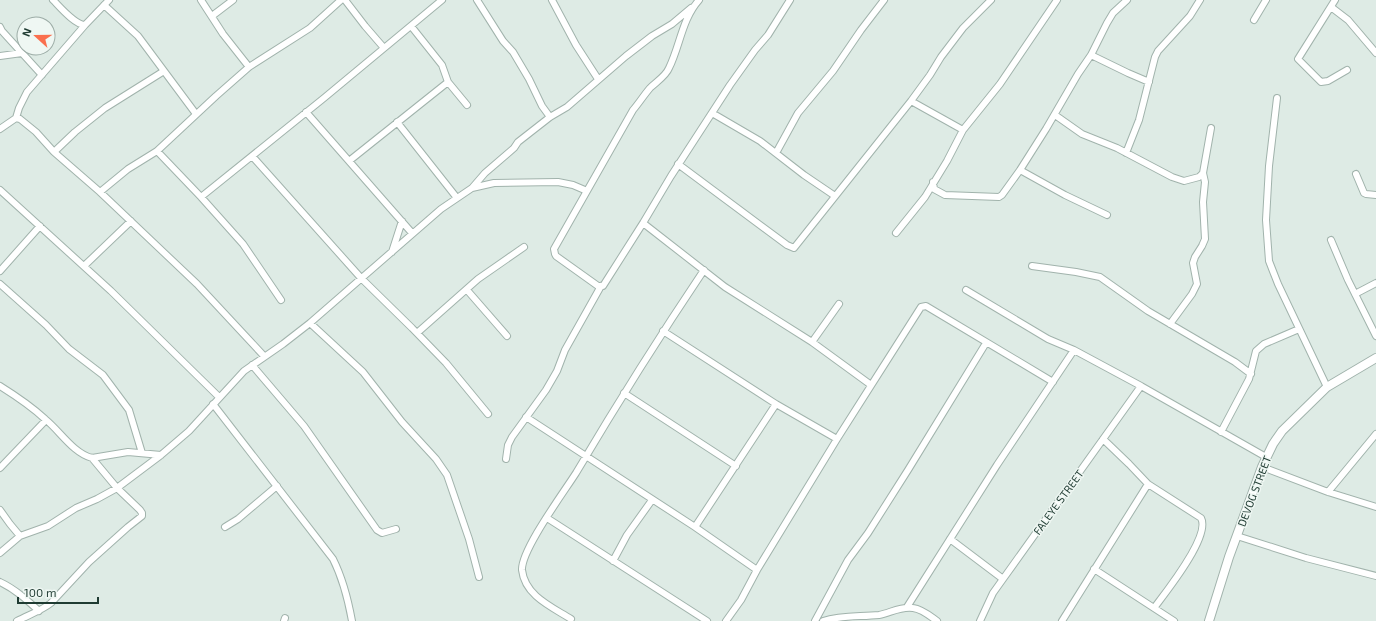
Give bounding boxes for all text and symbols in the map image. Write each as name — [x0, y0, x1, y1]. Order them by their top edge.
north arrow — [16, 16, 56, 56]
text: N — [19, 26, 34, 38]
street label: DEVOG STREET — [1235, 453, 1274, 528]
street label: FALEYE STREET — [1030, 467, 1086, 537]
scale bar — [18, 579, 98, 605]
text: 100 m — [24, 585, 56, 599]

